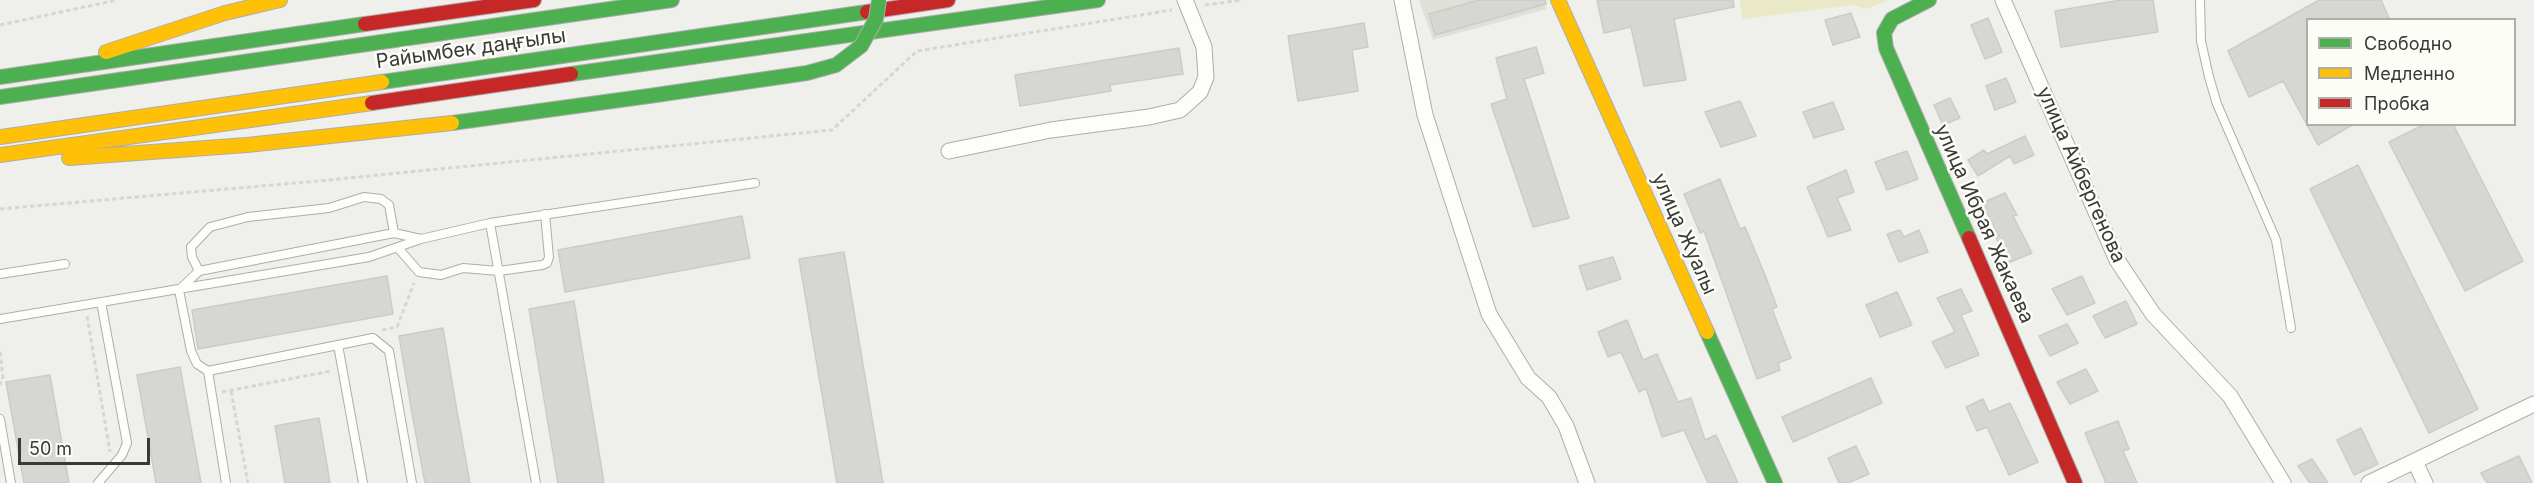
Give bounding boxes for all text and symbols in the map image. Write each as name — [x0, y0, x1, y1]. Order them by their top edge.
legend — [2306, 18, 2516, 126]
street label: Райымбек даңғылы — [375, 24, 567, 74]
text: Свободно — [2364, 33, 2452, 54]
text: Медленно — [2364, 63, 2455, 84]
street label: улица Айбергенова — [2031, 83, 2131, 267]
text: Пробка — [2364, 93, 2430, 114]
street label: улица Ибрая Жакаева — [1929, 121, 2039, 327]
street label: улица Жуалы — [1647, 170, 1721, 298]
scale bar — [21, 426, 153, 464]
text: 50 m — [29, 438, 72, 459]

